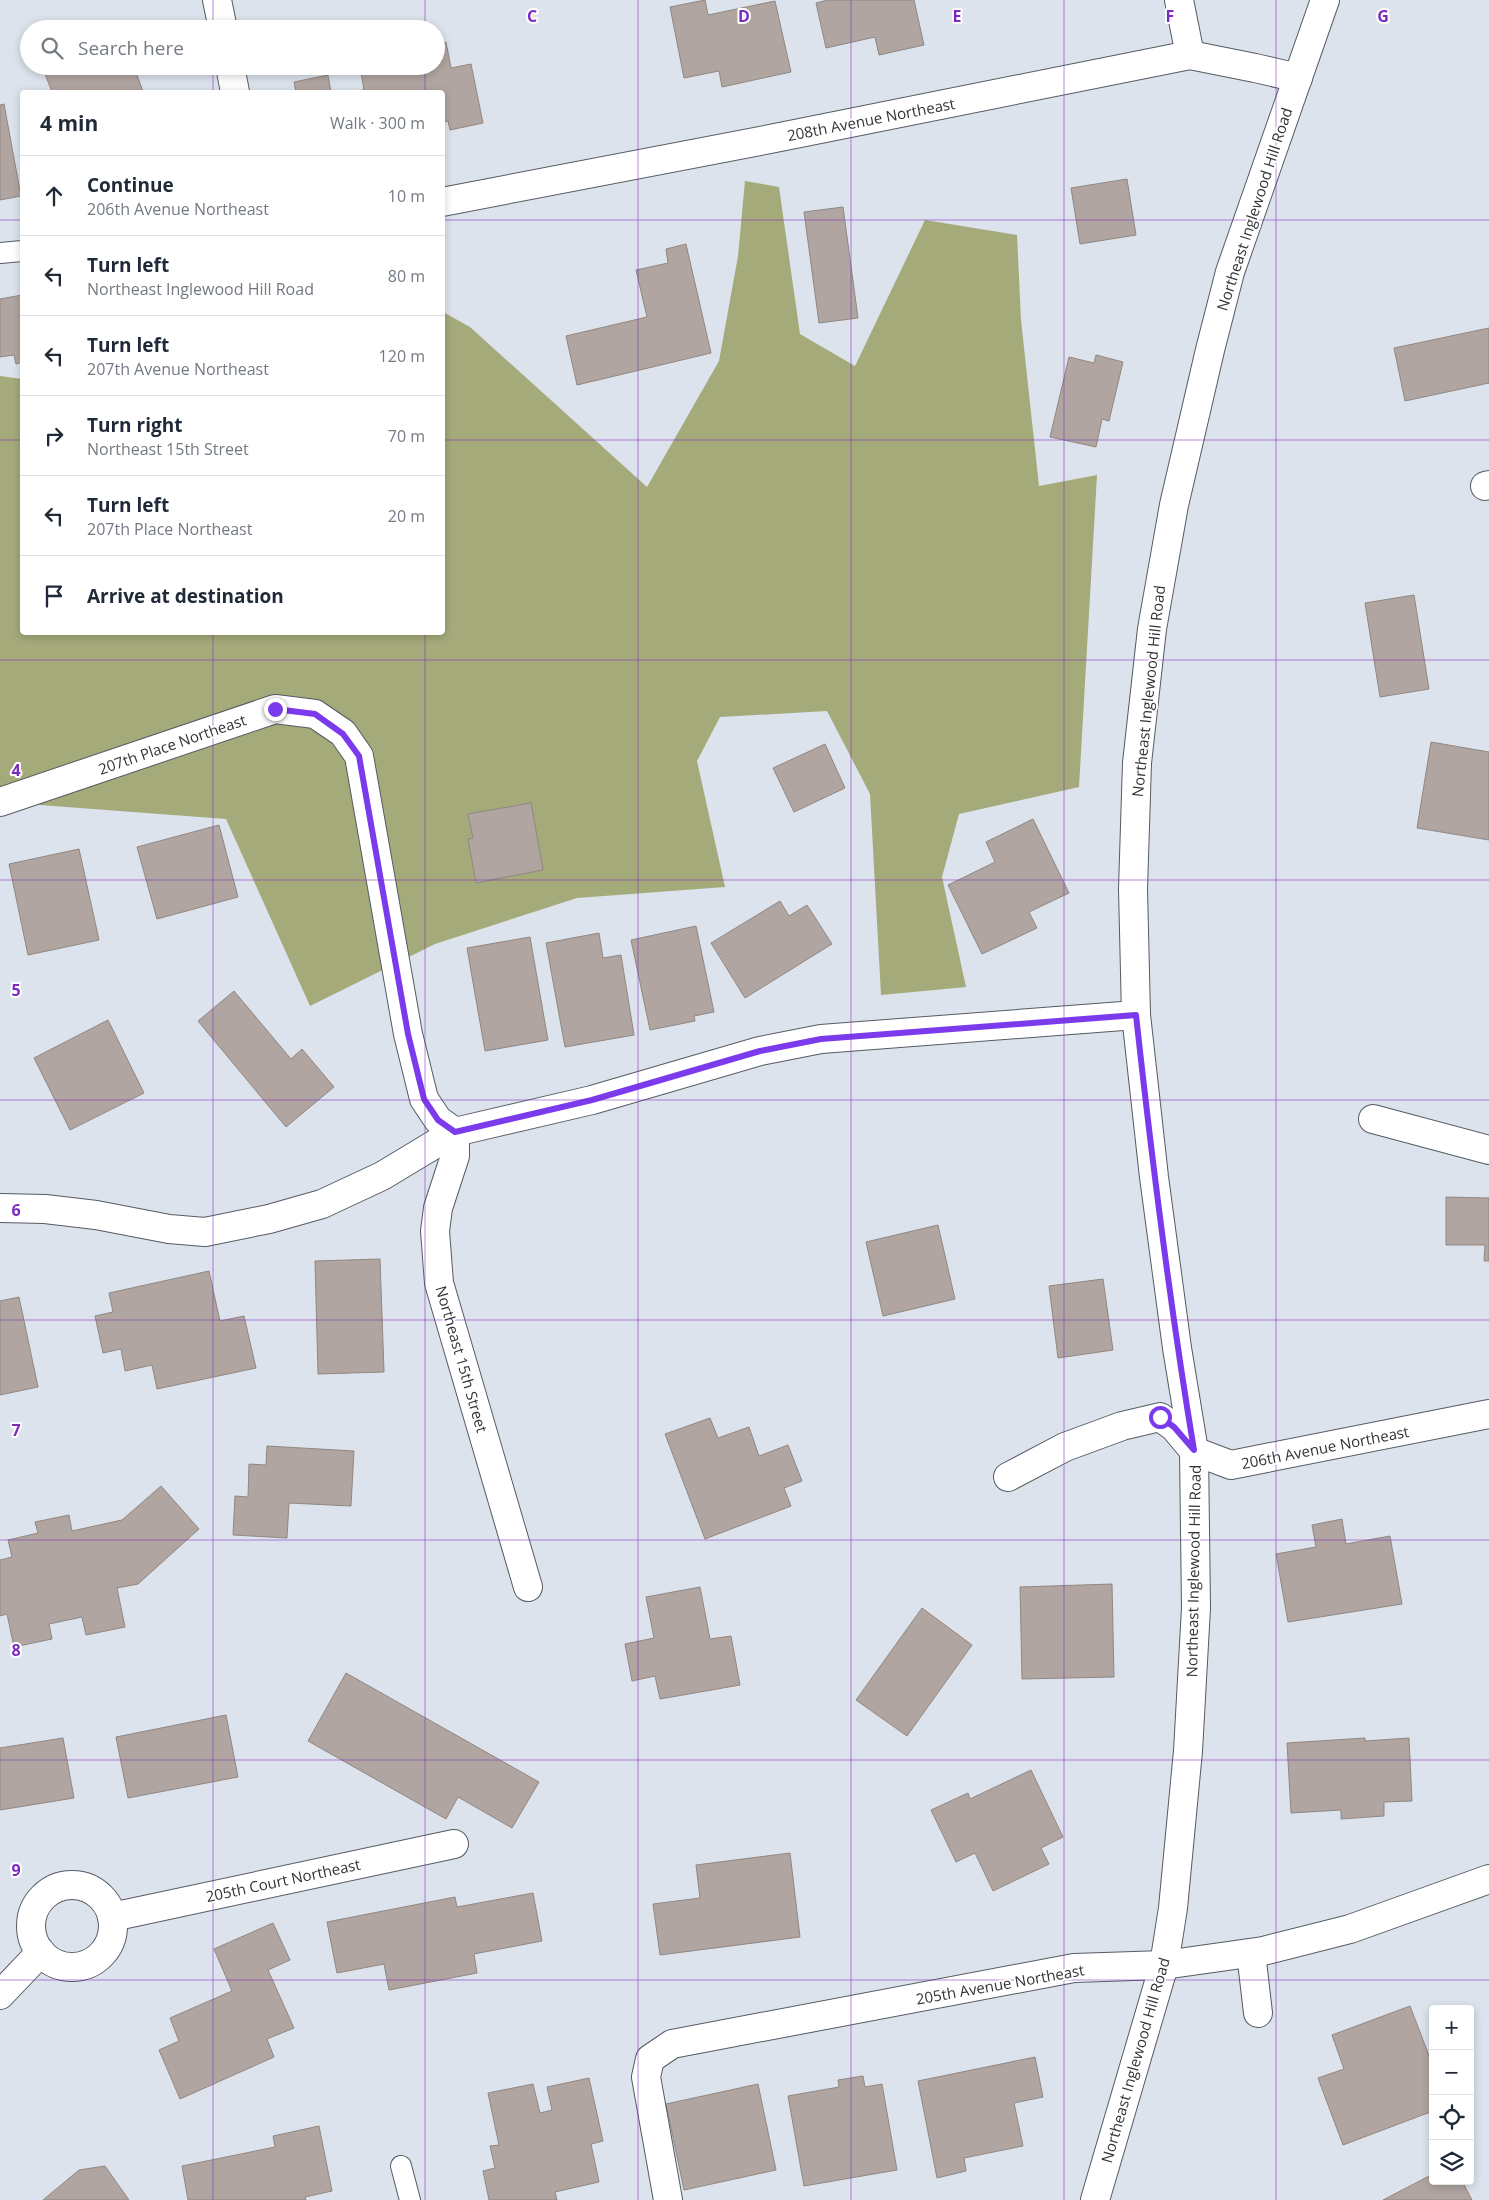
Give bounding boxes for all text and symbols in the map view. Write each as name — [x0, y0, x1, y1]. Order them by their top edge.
text: C — [527, 5, 537, 27]
text: D — [738, 5, 750, 27]
text: E — [953, 5, 962, 27]
text: F — [1166, 5, 1174, 27]
text: G — [1377, 5, 1389, 27]
search box — [20, 20, 445, 75]
icon: search — [38, 34, 66, 62]
text: Search here — [78, 35, 184, 61]
street label: 208th Avenue Northeast — [785, 93, 957, 145]
street label: Northeast Inglewood Hill Road — [1212, 105, 1296, 313]
text: 4 min — [40, 109, 98, 137]
text: Walk · 300 m — [330, 112, 425, 134]
text: Continue — [87, 172, 174, 198]
icon: ahead — [40, 182, 68, 210]
text: 10 m — [388, 185, 425, 207]
text: 206th Avenue Northeast — [87, 198, 269, 220]
text: Turn left — [87, 252, 169, 278]
icon: left — [40, 262, 68, 290]
text: 80 m — [388, 265, 425, 287]
text: Northeast Inglewood Hill Road — [87, 278, 314, 300]
text: Turn left — [87, 332, 169, 358]
icon: left — [40, 342, 68, 370]
text: 120 m — [379, 345, 425, 367]
text: 207th Avenue Northeast — [87, 358, 269, 380]
text: Turn right — [87, 412, 182, 438]
icon: right — [40, 422, 68, 450]
text: 70 m — [388, 425, 425, 447]
text: Northeast 15th Street — [87, 438, 249, 460]
text: Turn left — [87, 492, 169, 518]
icon: left — [40, 502, 68, 530]
text: 20 m — [388, 505, 425, 527]
text: 207th Place Northeast — [87, 518, 252, 540]
icon: arrive — [40, 582, 68, 610]
text: Arrive at destination — [87, 583, 284, 609]
street label: Northeast Inglewood Hill Road — [1127, 584, 1169, 798]
route end — [264, 698, 287, 721]
street label: 207th Place Northeast — [95, 709, 249, 779]
text: 4 — [11, 759, 21, 781]
text: 5 — [11, 979, 21, 1001]
text: 6 — [11, 1199, 21, 1221]
street label: Northeast 15th Street — [431, 1283, 493, 1435]
route start — [1149, 1406, 1172, 1429]
text: 7 — [11, 1419, 21, 1441]
street label: 206th Avenue Northeast — [1239, 1421, 1411, 1473]
street label: Northeast Inglewood Hill Road — [1181, 1464, 1205, 1678]
text: 8 — [11, 1639, 21, 1661]
street label: 205th Court Northeast — [204, 1854, 362, 1906]
text: 9 — [11, 1859, 21, 1881]
street label: Northeast Inglewood Hill Road — [1096, 1955, 1174, 2165]
street label: 205th Avenue Northeast — [914, 1959, 1086, 2009]
map controls — [1429, 2005, 1474, 2185]
button: + — [1429, 2005, 1474, 2050]
button: − — [1429, 2050, 1474, 2095]
button: locate — [1429, 2095, 1474, 2140]
button: layers — [1429, 2140, 1474, 2185]

